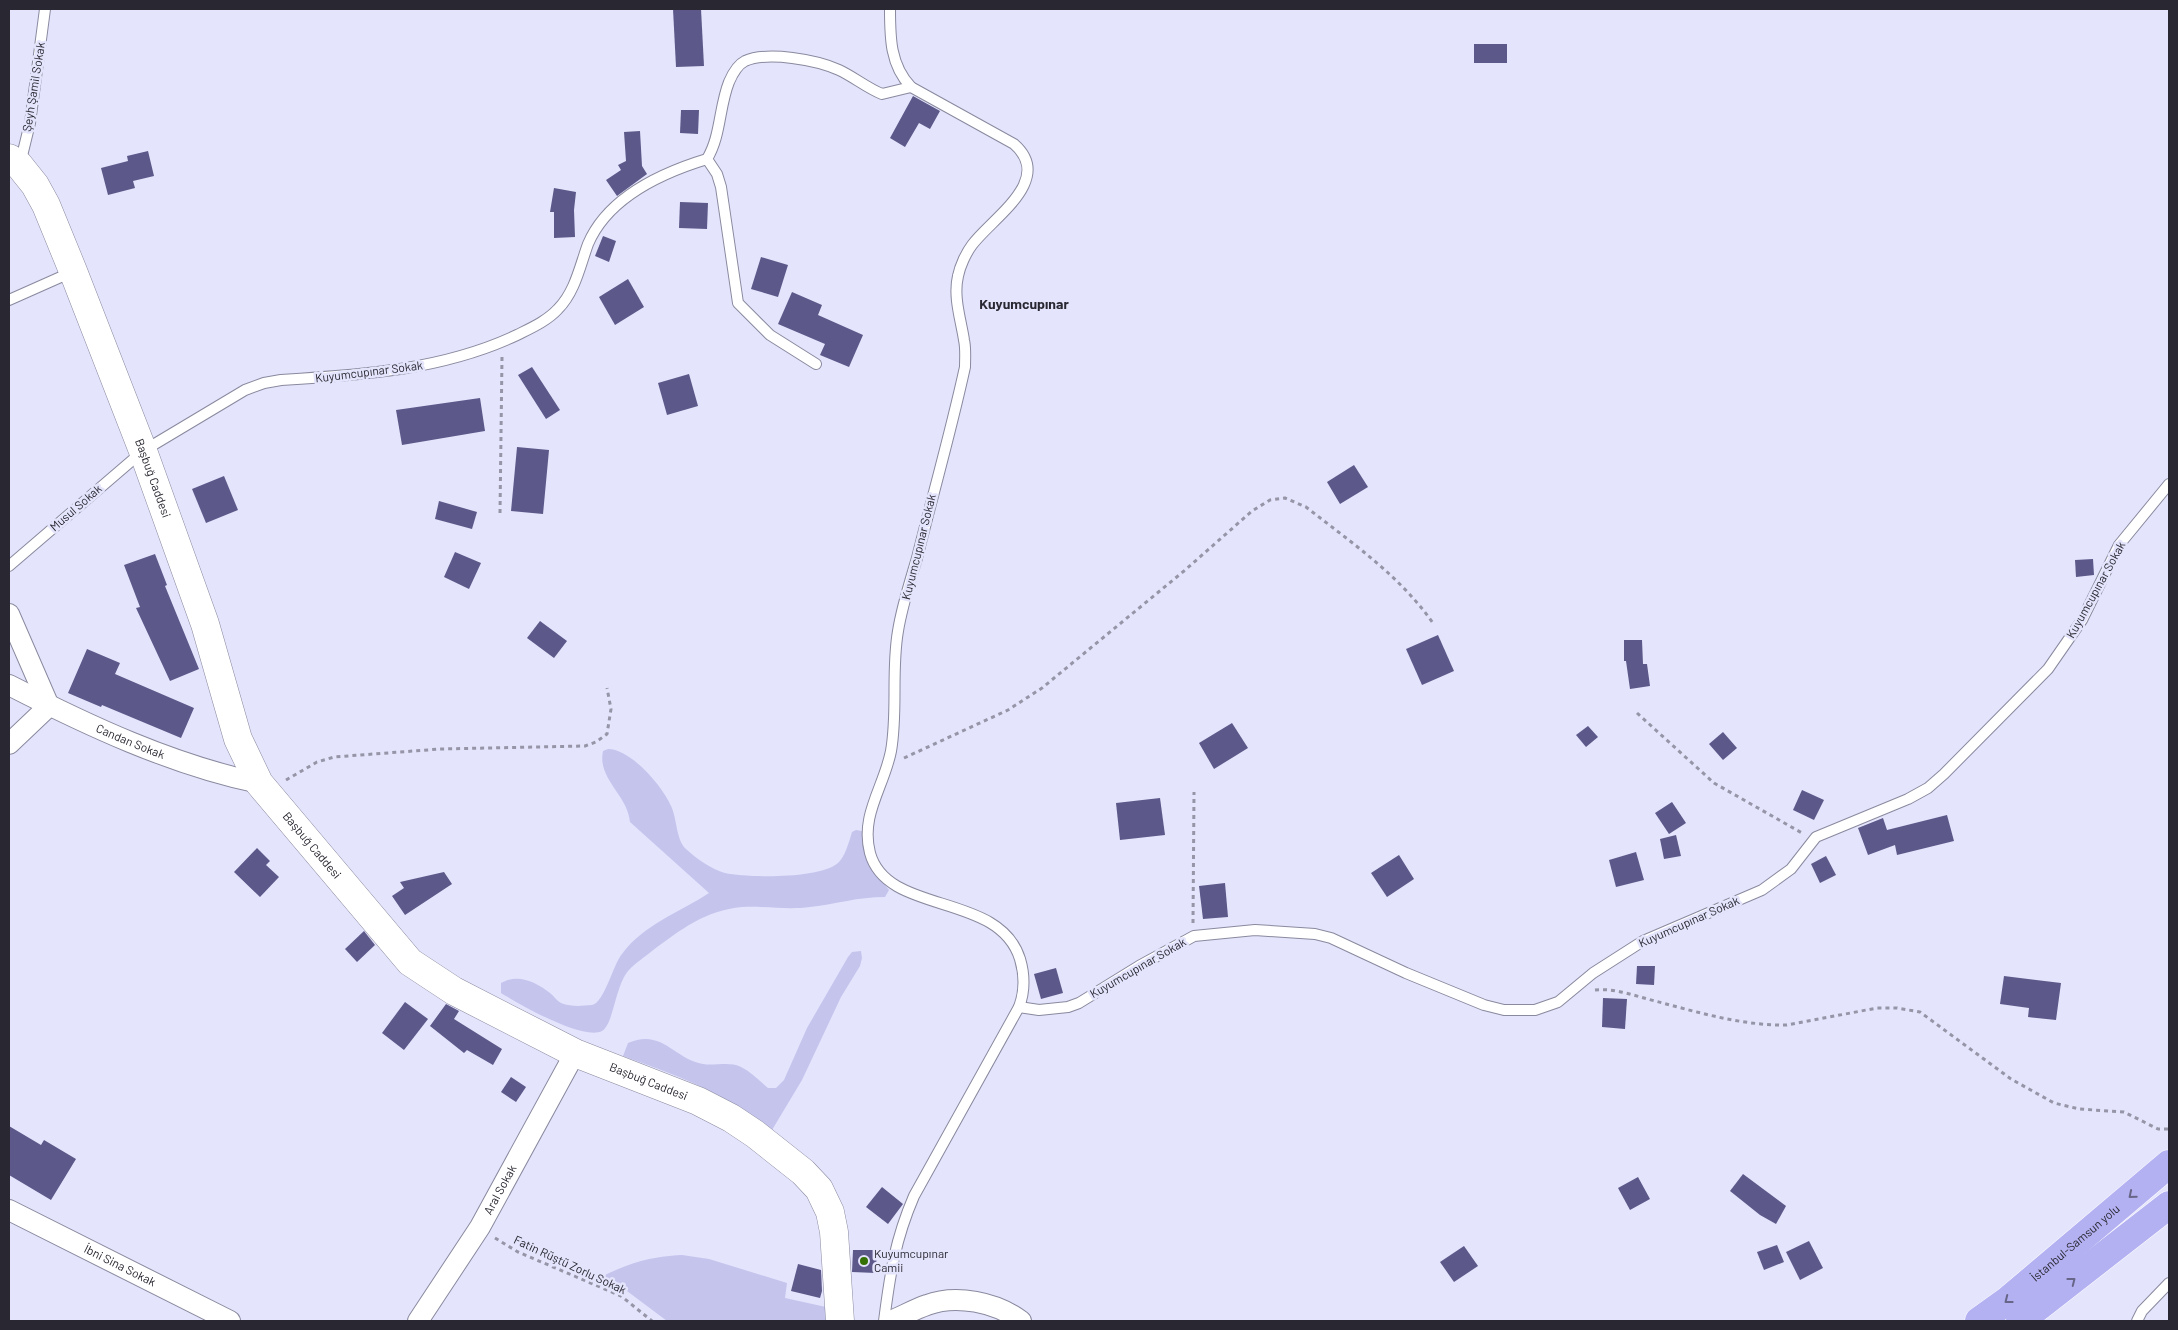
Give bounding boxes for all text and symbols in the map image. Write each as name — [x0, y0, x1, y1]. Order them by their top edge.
street label: Şeyh Şamil Sokak — [19, 41, 47, 133]
district label: Kuyumcupınar — [979, 295, 1069, 312]
street label: Kuyumcupınar Sokak — [314, 357, 424, 385]
street label: Başbuğ Caddesi — [133, 436, 174, 519]
street label: Musul Sokak — [47, 481, 104, 534]
street label: Kuyumcupınar Sokak — [898, 492, 938, 601]
street label: Kuyumcupınar Sokak — [2063, 539, 2128, 640]
street label: Candan Sokak — [94, 720, 167, 761]
street label: Başbuğ Caddesi — [280, 809, 345, 881]
street label: Kuyumcupınar Sokak — [1636, 893, 1741, 950]
street label: Kuyumcupınar Sokak — [1087, 934, 1188, 1000]
street label: Başbuğ Caddesi — [608, 1059, 690, 1102]
street label: Aral Sokak — [480, 1162, 519, 1217]
one-way arrow — [2129, 1190, 2138, 1198]
street label: İstanbul-Samsun yolu — [2028, 1201, 2122, 1284]
street label: Fatin Rüştü Zorlu Sokak — [512, 1232, 629, 1296]
street label: İbni Sina Sokak — [82, 1241, 158, 1289]
place label: Kuyumcupınar Camii — [874, 1246, 949, 1274]
marker: Kuyumcupınar Camii — [858, 1255, 870, 1267]
one-way arrow — [2066, 1278, 2075, 1286]
one-way arrow — [2005, 1295, 2014, 1303]

